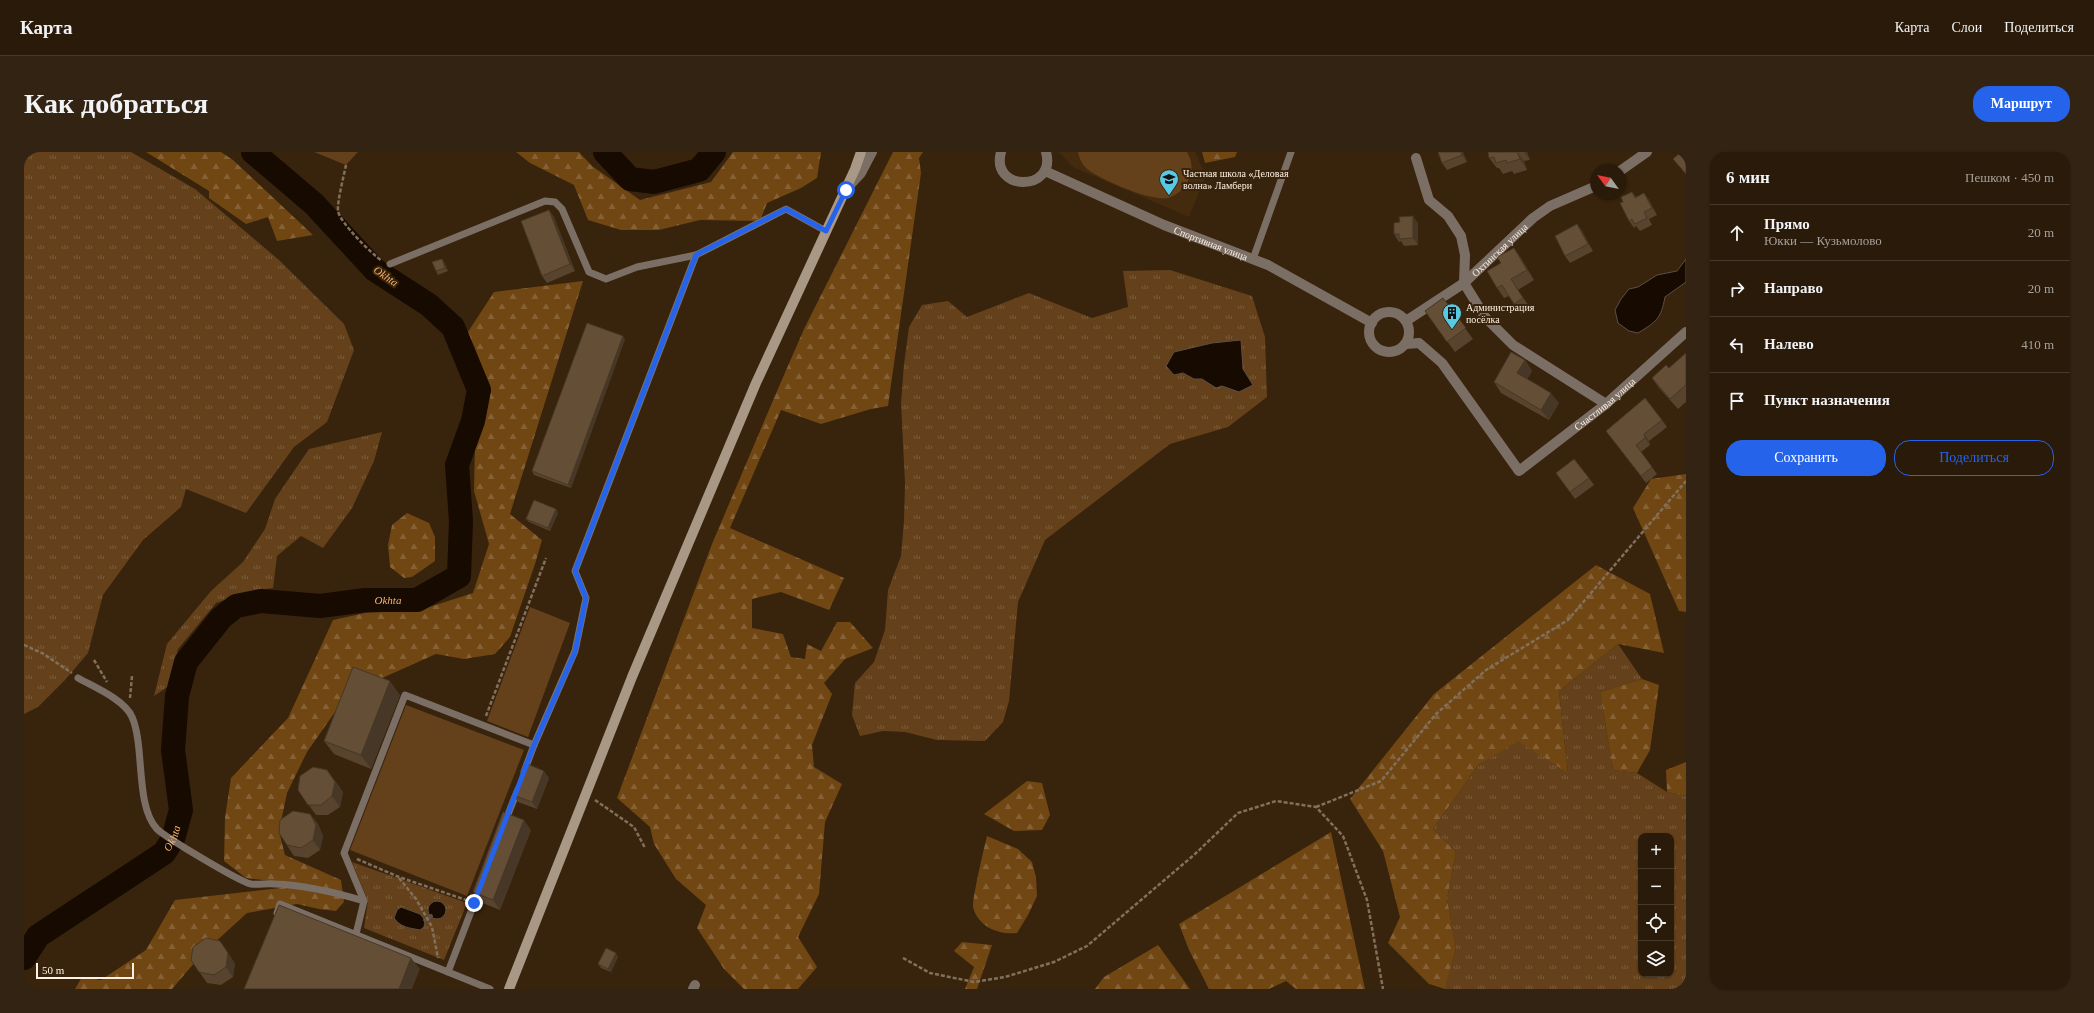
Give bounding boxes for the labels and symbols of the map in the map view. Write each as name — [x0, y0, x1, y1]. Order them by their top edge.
north arrow — [1590, 164, 1626, 200]
school or university icon: Частная школа «Деловая волна» Ламбери — [1158, 168, 1180, 196]
place label: Частная школа «Деловая волна» Ламбери — [1183, 168, 1289, 191]
route start — [837, 181, 855, 199]
street label: Охтинская улица — [1469, 220, 1530, 279]
street label: Спортивная улица — [1173, 224, 1250, 262]
water label: Okhta — [372, 263, 401, 289]
building icon: Администрация посёлка — [1441, 302, 1463, 330]
place label: Администрация посёлка — [1466, 302, 1535, 325]
street label: Счастливая улица — [1572, 375, 1638, 432]
water label: Okhta — [374, 594, 402, 606]
water label: Okhta — [161, 824, 183, 853]
route end — [465, 894, 483, 912]
scale bar — [36, 961, 134, 980]

